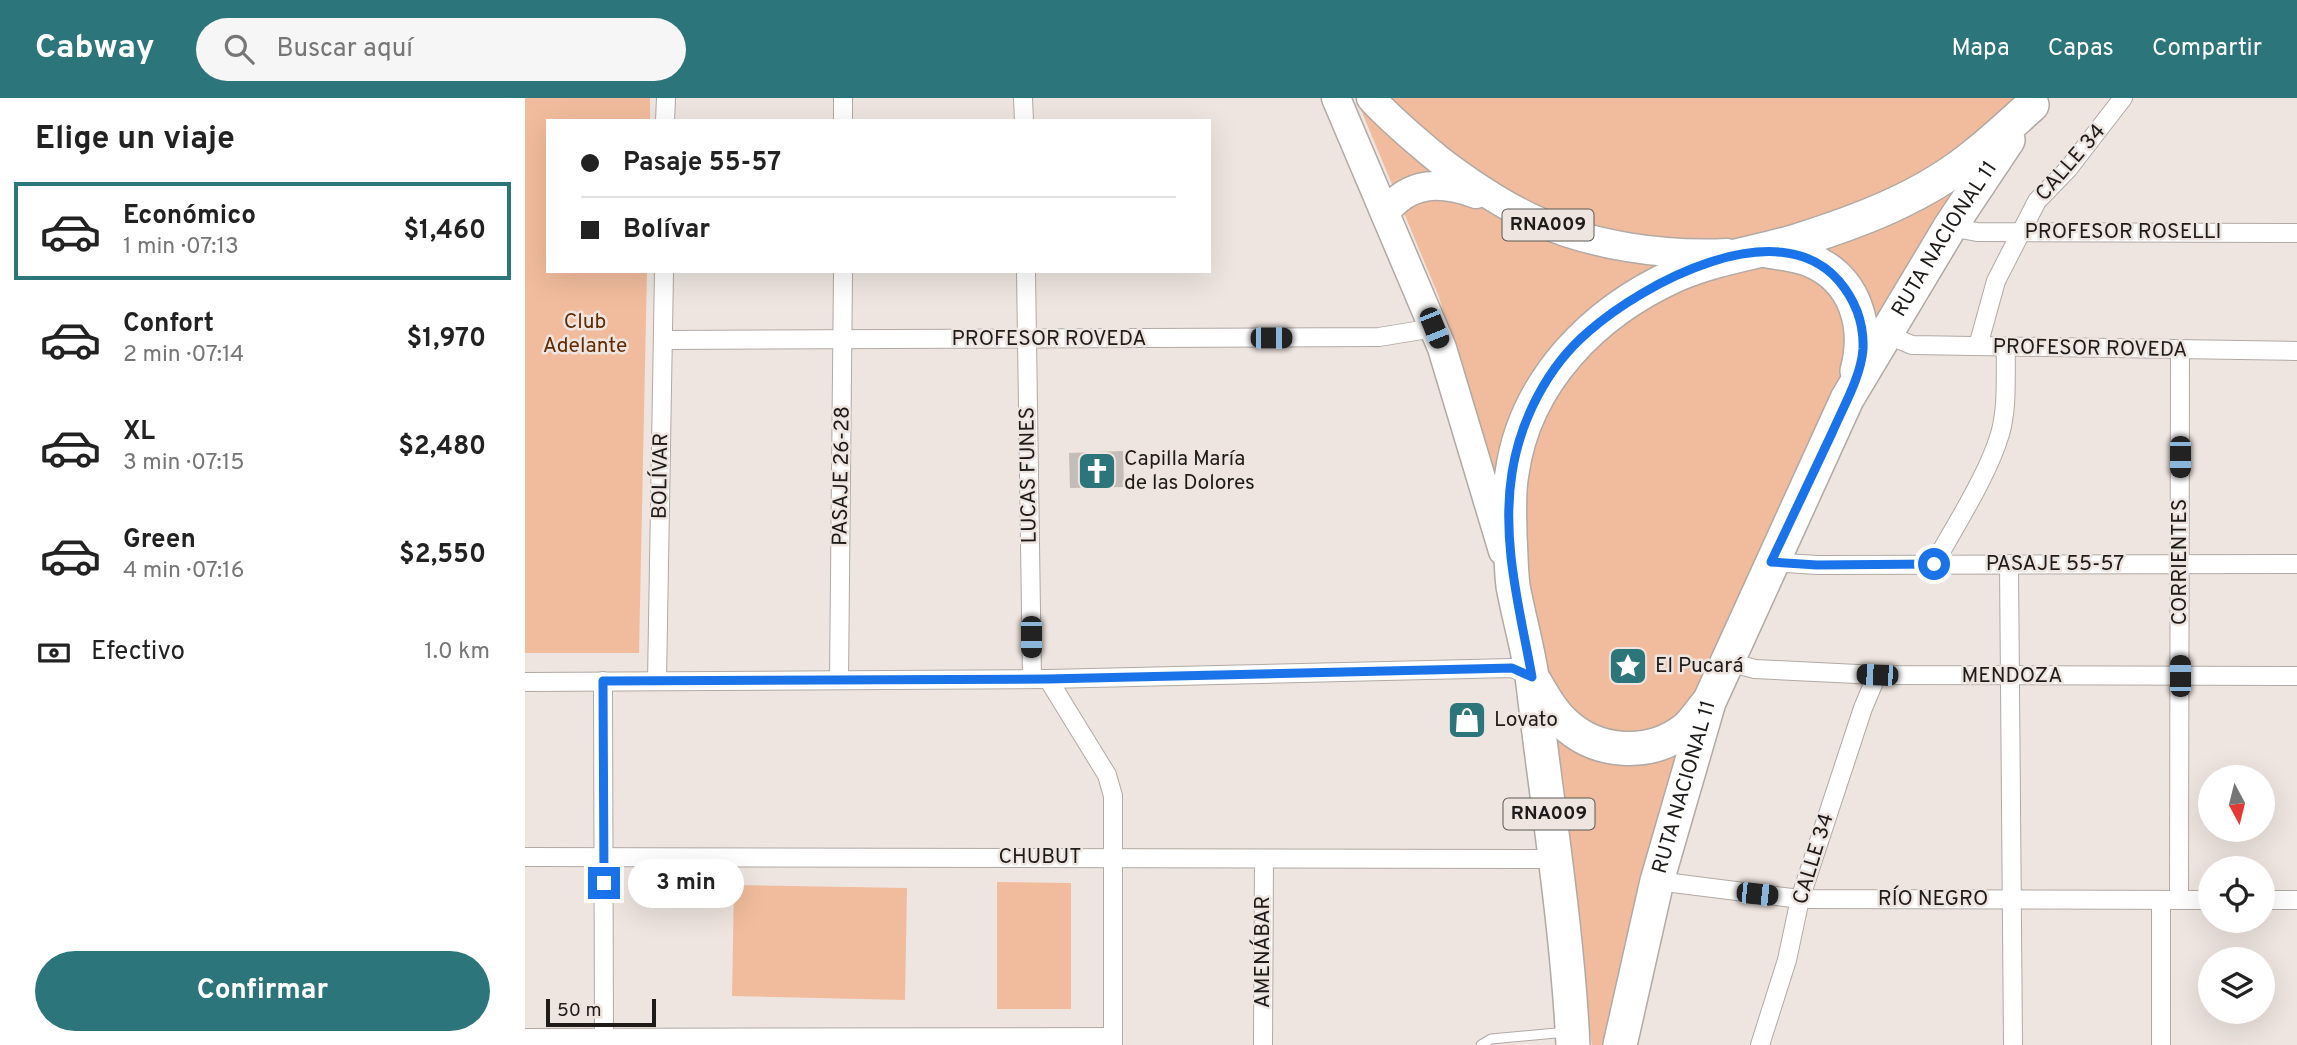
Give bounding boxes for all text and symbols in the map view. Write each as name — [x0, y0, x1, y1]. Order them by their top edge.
search box — [196, 18, 686, 81]
text: Cabway — [35, 28, 154, 70]
icon: search — [220, 30, 258, 68]
text: Buscar aquí — [276, 33, 413, 66]
text: Mapa — [1952, 34, 2010, 64]
text: Capas — [2048, 34, 2114, 64]
text: Compartir — [2152, 34, 2262, 64]
street label: CALLE 34 — [2030, 119, 2112, 207]
text: Elige un viaje — [35, 120, 235, 160]
text: Pasaje 55-57 — [623, 147, 781, 180]
street label: RUTA NACIONAL 11 — [1886, 156, 2004, 322]
icon: car — [39, 200, 102, 263]
text: Económico — [123, 200, 256, 233]
road number: RNA009 — [1503, 209, 1593, 240]
text: Bolívar — [623, 214, 710, 247]
text: $1,460 — [403, 215, 486, 248]
street label: PROFESOR ROSELLI — [2024, 219, 2222, 246]
text: 1 min · 07:13 — [123, 233, 239, 262]
car — [1417, 305, 1452, 351]
icon: car — [39, 308, 102, 371]
text: Confort — [123, 308, 214, 341]
park label: Club Adelante — [543, 309, 627, 360]
text: $1,970 — [407, 323, 486, 356]
street label: PROFESOR ROVEDA — [952, 326, 1146, 353]
car — [1251, 328, 1293, 349]
street label: PROFESOR ROVEDA — [1992, 334, 2188, 364]
text: 2 min · 07:14 — [123, 341, 244, 370]
street label: PASAJE 26-28 — [827, 406, 857, 546]
street label: LUCAS FUNES — [1014, 407, 1044, 543]
icon: car — [39, 416, 102, 479]
text: XL — [123, 416, 155, 449]
text: $2,480 — [398, 431, 486, 464]
street label: BOLÍVAR — [646, 433, 675, 519]
car — [2170, 436, 2191, 478]
place label: Capilla María de las Dolores — [1124, 446, 1255, 497]
text: 3 min · 07:15 — [123, 449, 245, 478]
church icon: Capilla María de las Dolores — [1076, 450, 1118, 492]
street label: CORRIENTES — [2167, 499, 2194, 625]
icon: car — [39, 524, 102, 587]
text: Green — [123, 524, 196, 557]
text: $2,550 — [399, 539, 486, 572]
route start — [1918, 548, 1950, 580]
street label: PASAJE 55-57 — [1986, 551, 2124, 578]
text: 4 min · 07:16 — [123, 557, 244, 586]
car — [1021, 616, 1042, 658]
icon: cash — [35, 634, 73, 672]
text: Efectivo — [91, 636, 185, 669]
text: 1.0 km — [424, 638, 490, 667]
place icon: El Pucará — [1607, 645, 1649, 687]
place label: El Pucará — [1655, 653, 1743, 680]
car — [2170, 655, 2191, 697]
street label: MENDOZA — [1961, 663, 2063, 690]
car — [1856, 664, 1899, 686]
street label: RUTA NACIONAL 11 — [1646, 697, 1722, 877]
shop icon: Lovato — [1446, 699, 1488, 741]
place label: Lovato — [1494, 707, 1558, 734]
north arrow — [2198, 765, 2275, 842]
map controls — [2198, 765, 2275, 1024]
road number: RNA009 — [1503, 799, 1595, 830]
street label: CALLE 34 — [1787, 810, 1841, 908]
street label: CHUBUT — [999, 844, 1081, 871]
button: locate — [2198, 856, 2275, 933]
callout: 3 min — [629, 858, 744, 908]
route end — [588, 867, 620, 899]
text: 3 min — [656, 869, 716, 898]
car — [1736, 881, 1779, 907]
street label: RÍO NEGRO — [1878, 885, 1988, 913]
street label: AMENÁBAR — [1249, 896, 1277, 1008]
button: layers — [2198, 947, 2275, 1024]
button: Confirmar — [35, 951, 490, 1031]
scale bar — [546, 996, 656, 1028]
text: 50 m — [557, 999, 602, 1023]

